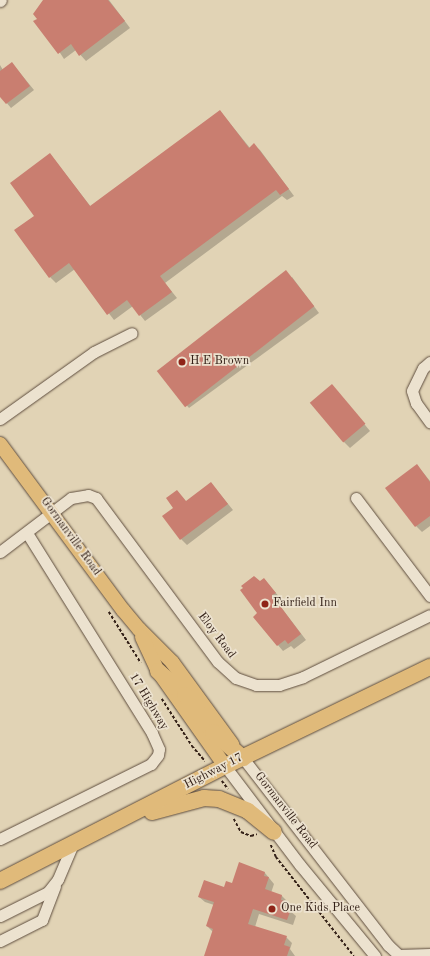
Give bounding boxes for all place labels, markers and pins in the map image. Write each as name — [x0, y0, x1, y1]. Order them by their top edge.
place label: H E Brown — [190, 355, 249, 369]
marker: H E Brown — [177, 357, 187, 367]
place label: Fairfield Inn — [273, 597, 337, 611]
marker: Fairfield Inn — [260, 599, 270, 609]
place label: One Kids Place — [281, 902, 360, 916]
marker: One Kids Place — [266, 903, 278, 915]

